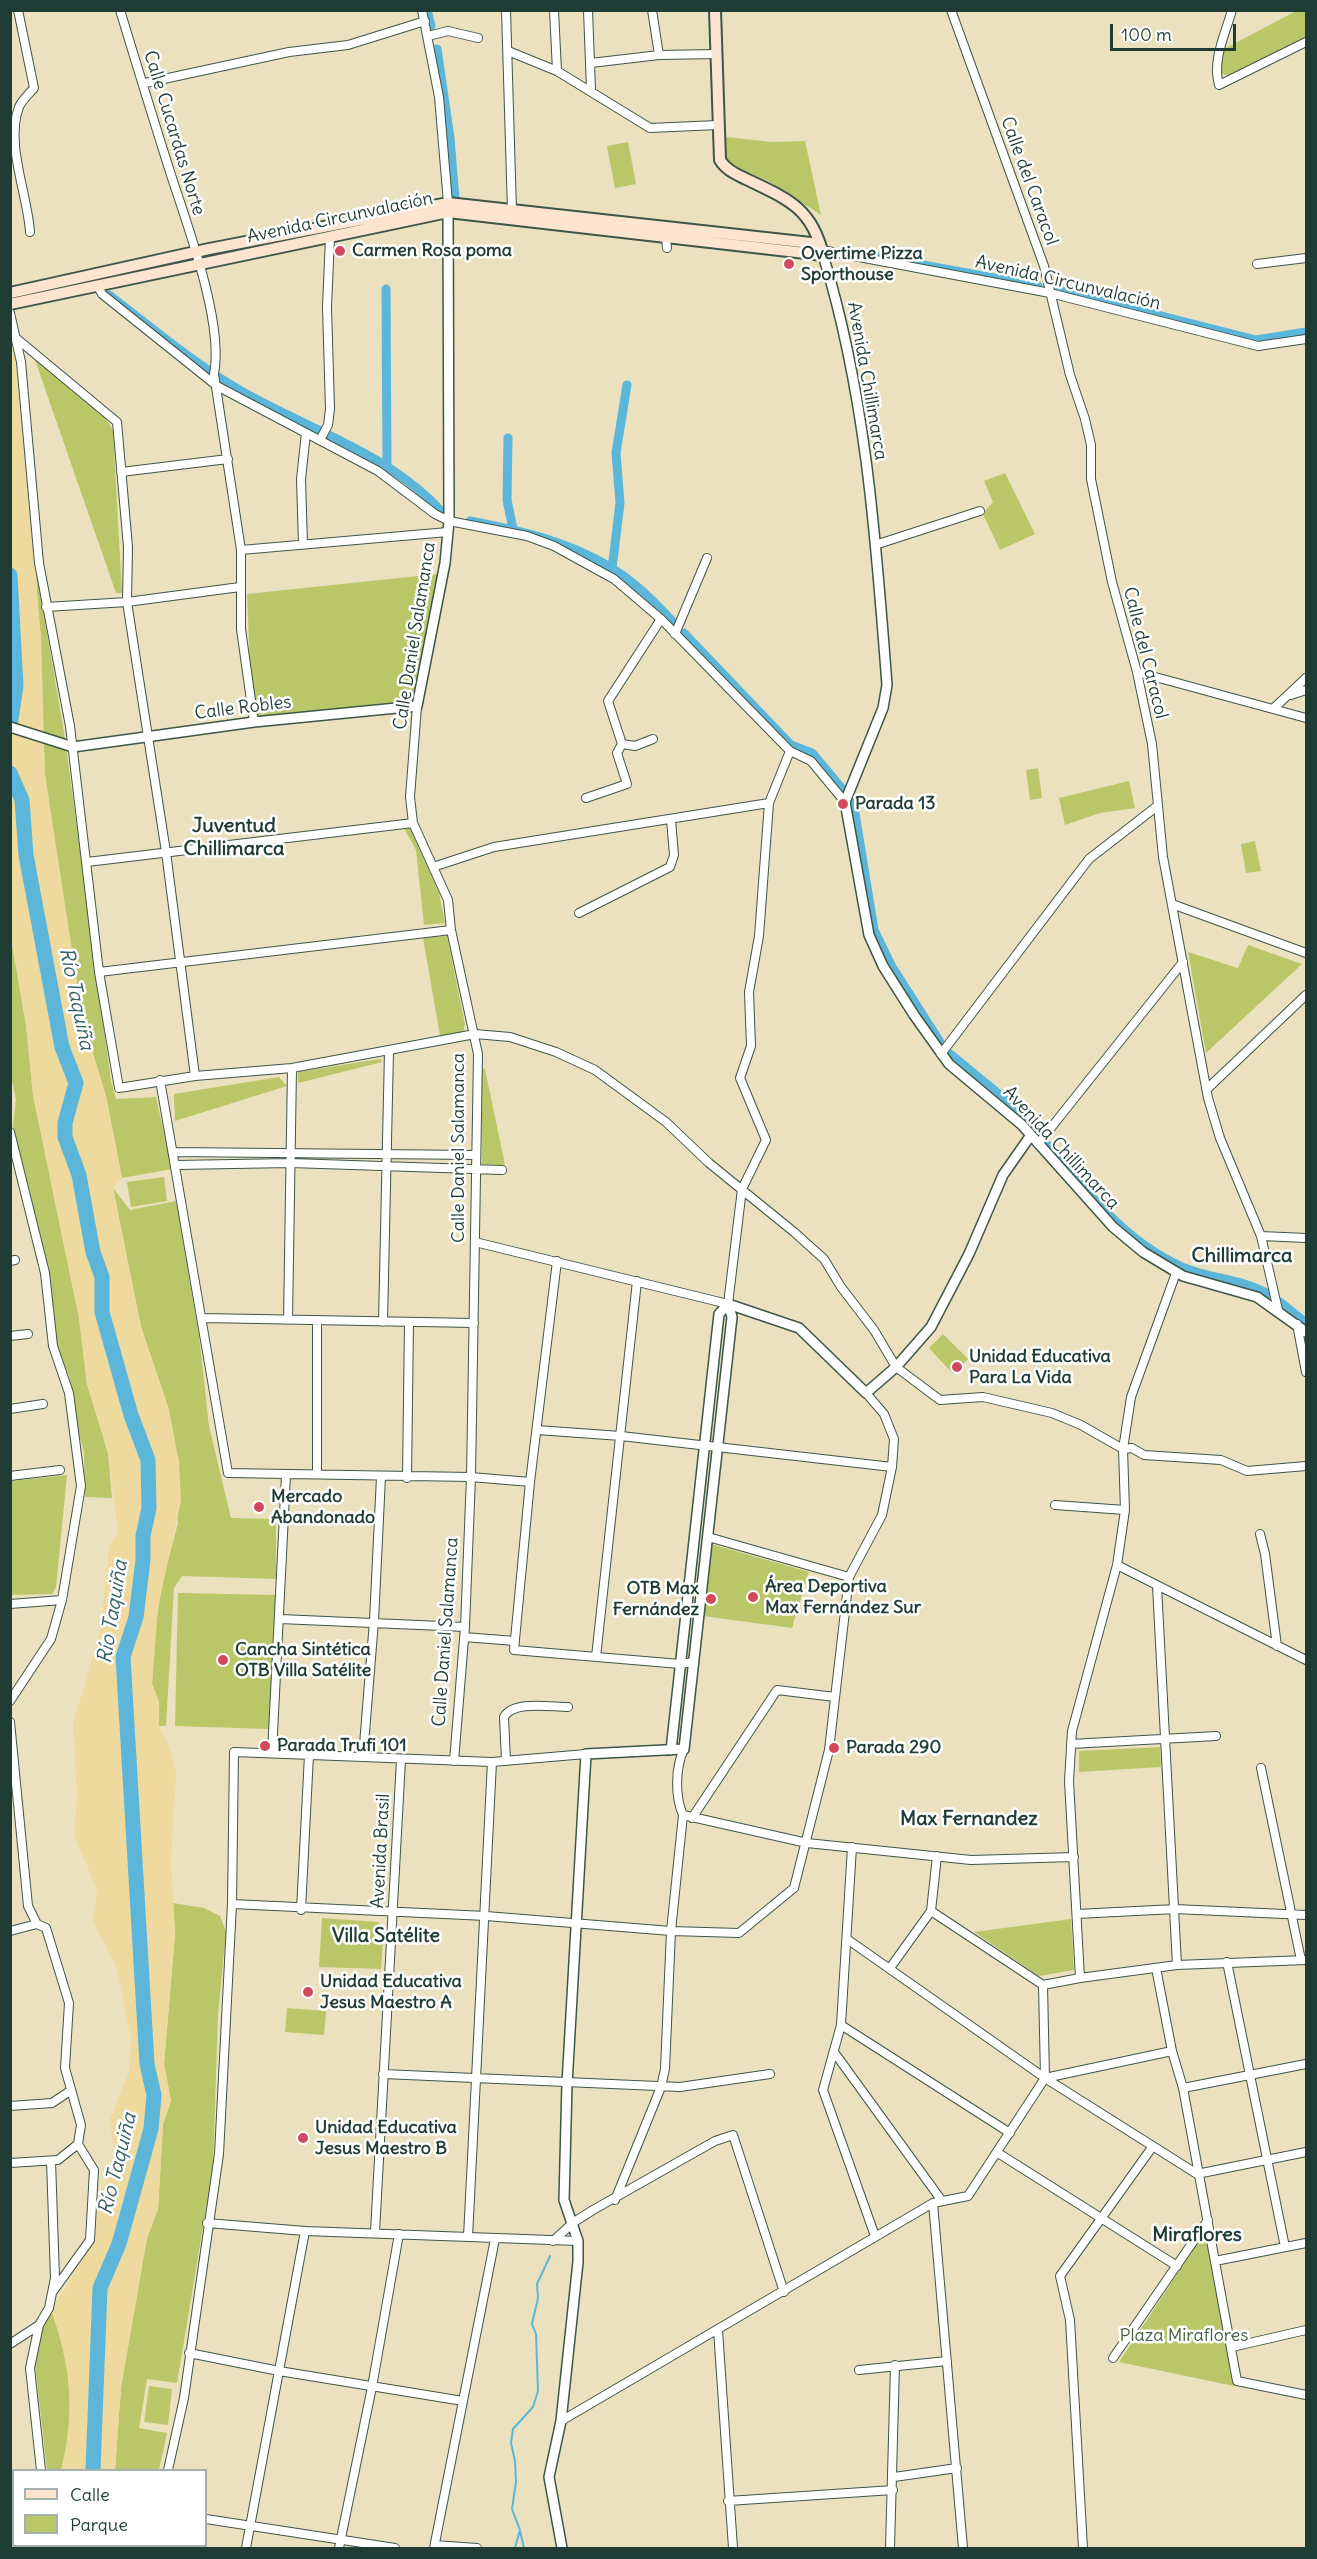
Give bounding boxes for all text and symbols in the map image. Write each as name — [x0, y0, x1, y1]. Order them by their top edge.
scale bar — [1113, 12, 1239, 50]
text: 100 m — [1121, 23, 1172, 46]
street label: Calle Cucardas Norte — [139, 48, 209, 218]
street label: Calle del Caracol — [996, 114, 1062, 248]
street label: Avenida Circunvalación — [245, 188, 435, 248]
place label: Carmen Rosa poma — [352, 240, 512, 262]
place label: Overtime Pizza Sporthouse — [801, 243, 923, 286]
marker: Carmen Rosa poma — [333, 244, 347, 258]
street label: Avenida Circunvalación — [973, 251, 1163, 315]
marker: Overtime Pizza Sporthouse — [782, 257, 796, 271]
street label: Avenida Chillimarca — [842, 300, 892, 462]
street label: Calle Daniel Salamanca — [389, 541, 441, 731]
street label: Calle del Caracol — [1118, 585, 1172, 721]
street label: Calle Robles — [193, 691, 293, 725]
place label: Parada 13 — [855, 793, 936, 815]
marker: Parada 13 — [836, 797, 850, 811]
district label: Juventud Chillimarca — [184, 814, 284, 861]
water label: Río Taquiña — [53, 946, 99, 1052]
street label: Calle Daniel Salamanca — [448, 1053, 470, 1243]
street label: Avenida Chillimarca — [998, 1082, 1124, 1214]
district label: Chillimarca — [1192, 1244, 1292, 1268]
place label: Unidad Educativa Para La Vida — [969, 1346, 1111, 1388]
marker: Unidad Educativa Para La Vida — [950, 1360, 964, 1374]
place label: Mercado Abandonado — [271, 1486, 375, 1528]
marker: Mercado Abandonado — [252, 1500, 266, 1514]
street label: Calle Daniel Salamanca — [429, 1537, 463, 1727]
water label: Río Taquiña — [93, 1559, 133, 1665]
place label: Área Deportiva Max Fernández Sur — [765, 1576, 921, 1618]
place label: OTB Max Fernández — [613, 1578, 699, 1620]
marker: Área Deportiva Max Fernández Sur — [746, 1590, 760, 1604]
marker: OTB Max Fernández — [704, 1592, 718, 1606]
place label: Cancha Sintética OTB Villa Satélite — [235, 1639, 371, 1682]
marker: Cancha Sintética OTB Villa Satélite — [216, 1653, 230, 1667]
place label: Parada Trufi 101 — [277, 1735, 407, 1757]
place label: Parada 290 — [846, 1737, 941, 1759]
marker: Parada Trufi 101 — [258, 1739, 272, 1753]
marker: Parada 290 — [827, 1741, 841, 1755]
street label: Avenida Brasil — [367, 1793, 395, 1909]
district label: Max Fernandez — [900, 1807, 1038, 1831]
district label: Villa Satélite — [332, 1924, 440, 1948]
place label: Unidad Educativa Jesus Maestro A — [320, 1971, 462, 2014]
marker: Unidad Educativa Jesus Maestro A — [301, 1985, 315, 1999]
water label: Río Taquiña — [94, 2111, 142, 2217]
place label: Unidad Educativa Jesus Maestro B — [315, 2117, 457, 2160]
marker: Unidad Educativa Jesus Maestro B — [296, 2131, 310, 2145]
district label: Miraflores — [1152, 2223, 1242, 2247]
park label: Plaza Miraflores — [1120, 2325, 1248, 2347]
legend — [12, 2469, 207, 2547]
text: Calle — [70, 2483, 110, 2506]
text: Parque — [70, 2513, 128, 2536]

